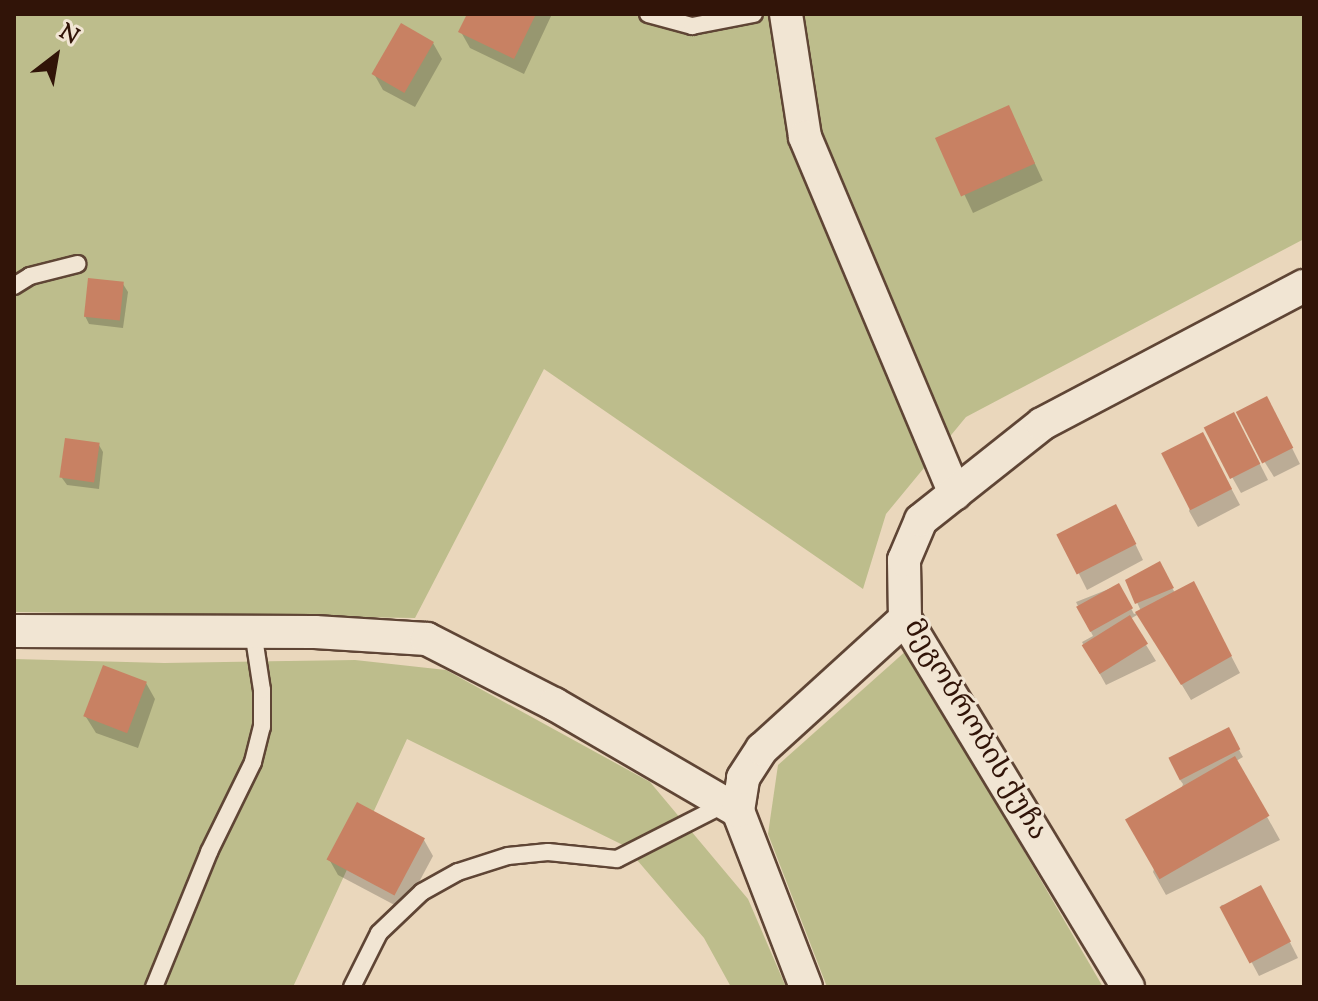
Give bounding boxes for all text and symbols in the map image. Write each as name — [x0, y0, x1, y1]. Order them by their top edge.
north arrow — [16, 16, 96, 96]
text: N — [53, 17, 84, 54]
street label: მეგობრობის ქუჩა — [896, 614, 1054, 846]

